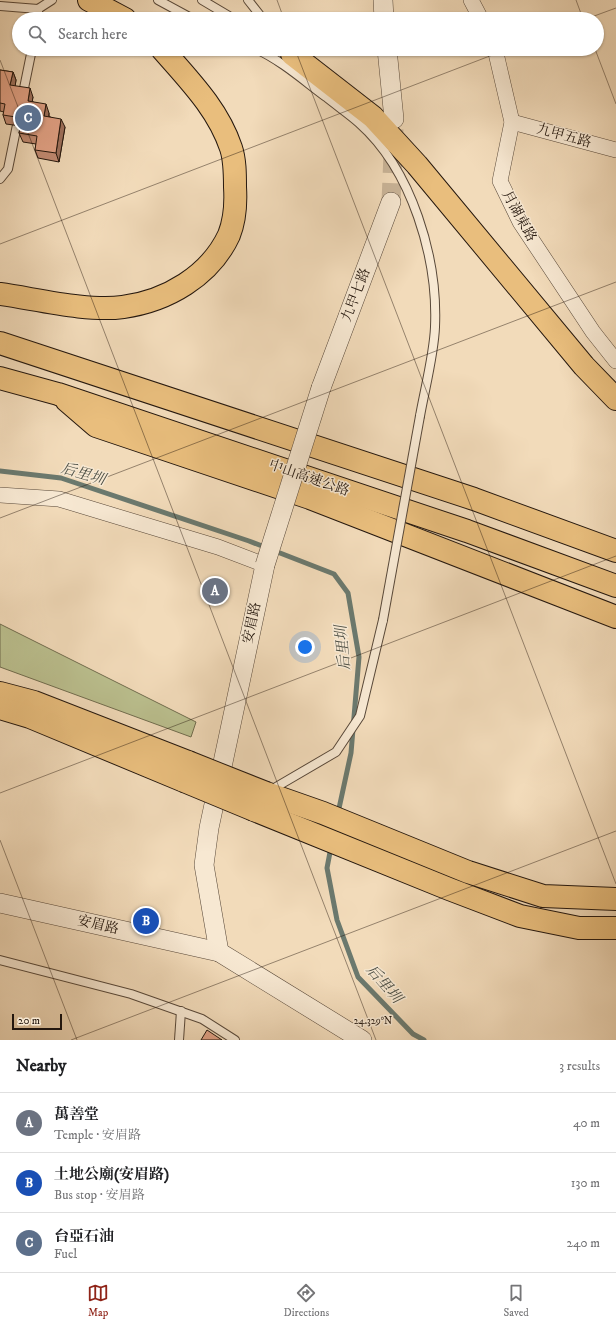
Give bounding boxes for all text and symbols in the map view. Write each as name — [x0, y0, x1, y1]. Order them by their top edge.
search box — [12, 12, 604, 56]
icon: search — [26, 23, 48, 45]
text: Search here — [58, 25, 127, 44]
pin: C — [15, 103, 41, 133]
street label: 九甲五路 — [535, 120, 593, 152]
street label: 月湖東路 — [498, 187, 540, 245]
street label: 九甲七路 — [338, 266, 374, 324]
street label: 中山高速公路 — [266, 456, 352, 500]
water label: 后里圳 — [59, 459, 110, 490]
pin: A — [202, 576, 228, 606]
street label: 安眉路 — [239, 601, 265, 645]
water label: 后里圳 — [331, 622, 354, 671]
your location — [295, 637, 315, 657]
pin: B — [133, 906, 159, 936]
street label: 安眉路 — [76, 912, 120, 938]
water label: 后里圳 — [362, 961, 408, 1009]
scale bar — [12, 1012, 62, 1031]
text: 20 m — [18, 1014, 40, 1028]
text: 24.329°N — [354, 1015, 392, 1027]
text: Nearby — [16, 1055, 66, 1077]
text: 3 results — [559, 1058, 600, 1074]
text: 萬善堂 — [54, 1105, 99, 1124]
text: A — [25, 1115, 33, 1131]
text: 40 m — [573, 1115, 600, 1131]
text: Temple · 安眉路 — [54, 1127, 141, 1143]
text: 土地公廟(安眉路) — [54, 1165, 169, 1184]
text: B — [25, 1175, 33, 1191]
text: 130 m — [571, 1175, 600, 1191]
text: Bus stop · 安眉路 — [54, 1187, 145, 1203]
text: 台亞石油 — [54, 1227, 114, 1246]
text: C — [25, 1235, 33, 1251]
text: 240 m — [567, 1235, 600, 1251]
text: Fuel — [54, 1246, 77, 1262]
tab: Map — [87, 1282, 109, 1320]
tab: Directions — [284, 1282, 329, 1320]
tab: Saved — [504, 1282, 529, 1320]

